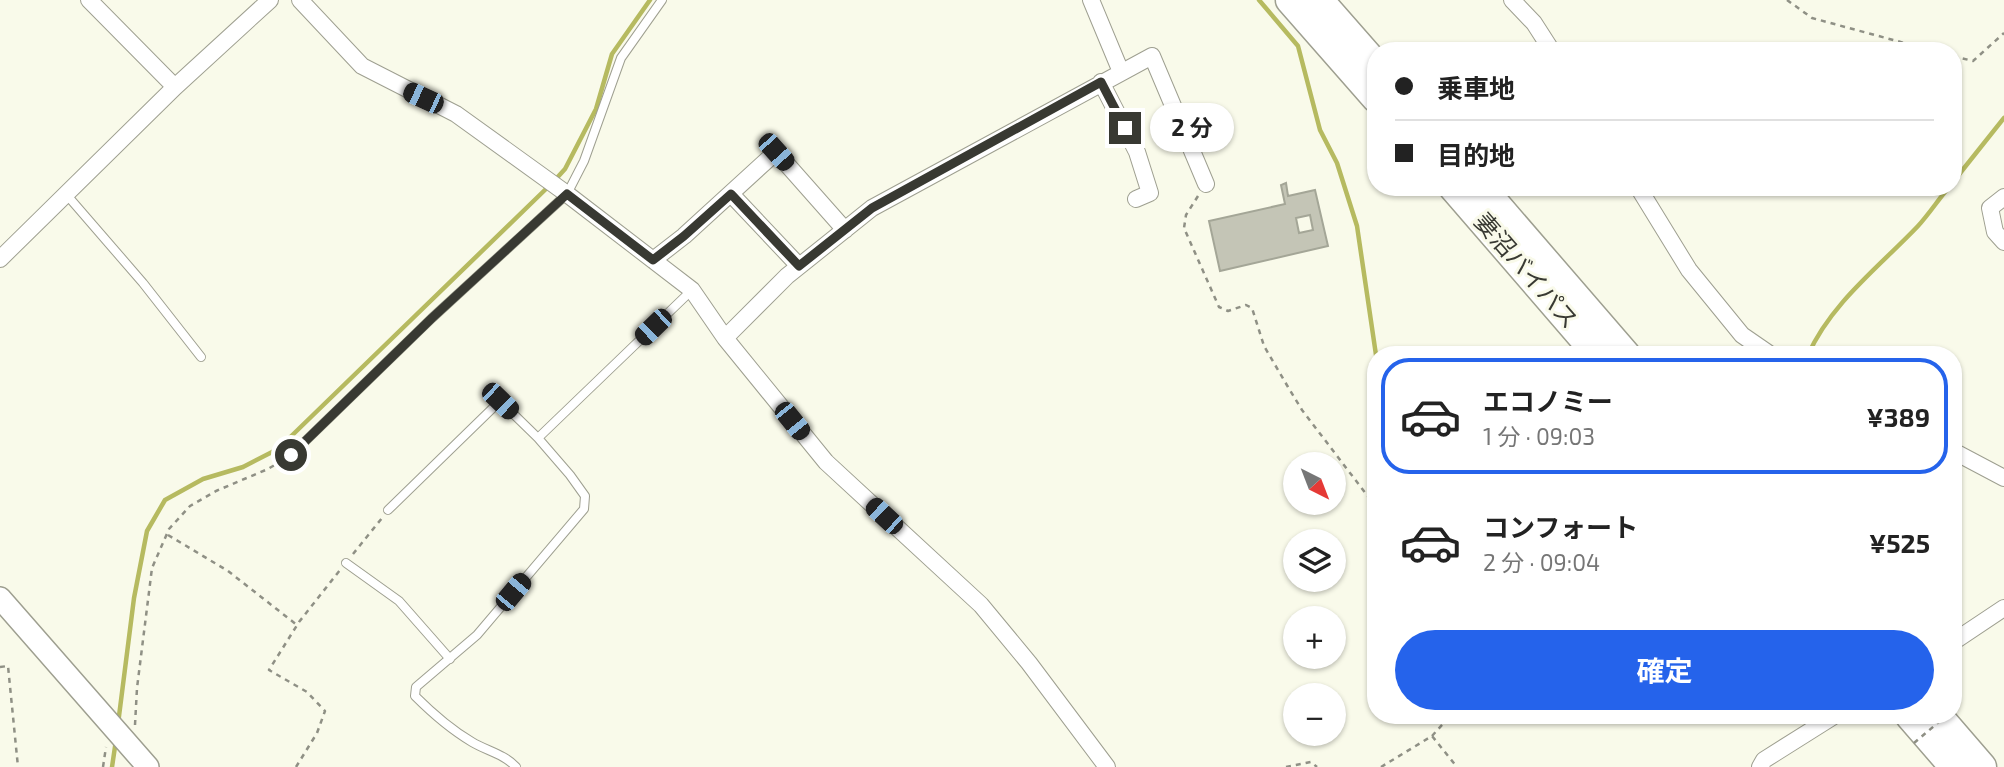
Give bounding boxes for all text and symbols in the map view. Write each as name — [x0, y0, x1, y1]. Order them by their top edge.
text: 乗車地 — [1437, 72, 1515, 103]
car — [400, 80, 447, 116]
callout: 2 分 — [1150, 104, 1234, 152]
route end — [1109, 112, 1141, 144]
text: 2 分 — [1171, 113, 1213, 141]
car — [755, 129, 798, 175]
text: 目的地 — [1437, 139, 1515, 170]
street label: 妻沼バイパス — [1469, 206, 1585, 334]
car — [631, 305, 676, 349]
car — [478, 379, 523, 423]
icon: car — [1399, 385, 1462, 448]
text: エコノミー — [1483, 385, 1613, 416]
car — [771, 398, 814, 444]
text: ¥389 — [1866, 401, 1930, 432]
text: 1 分 · 09:03 — [1483, 422, 1595, 450]
route start — [275, 439, 307, 471]
north arrow — [1283, 452, 1346, 514]
map controls — [1283, 452, 1346, 746]
car — [862, 494, 907, 538]
icon: car — [1399, 511, 1462, 574]
text: コンフォート — [1483, 511, 1638, 542]
text: ¥525 — [1869, 527, 1930, 558]
button: layers — [1283, 529, 1346, 592]
text: 2 分 · 09:04 — [1483, 548, 1600, 576]
car — [492, 569, 535, 615]
button: + — [1283, 606, 1346, 669]
button: 確定 — [1395, 630, 1934, 710]
button: − — [1283, 683, 1346, 746]

